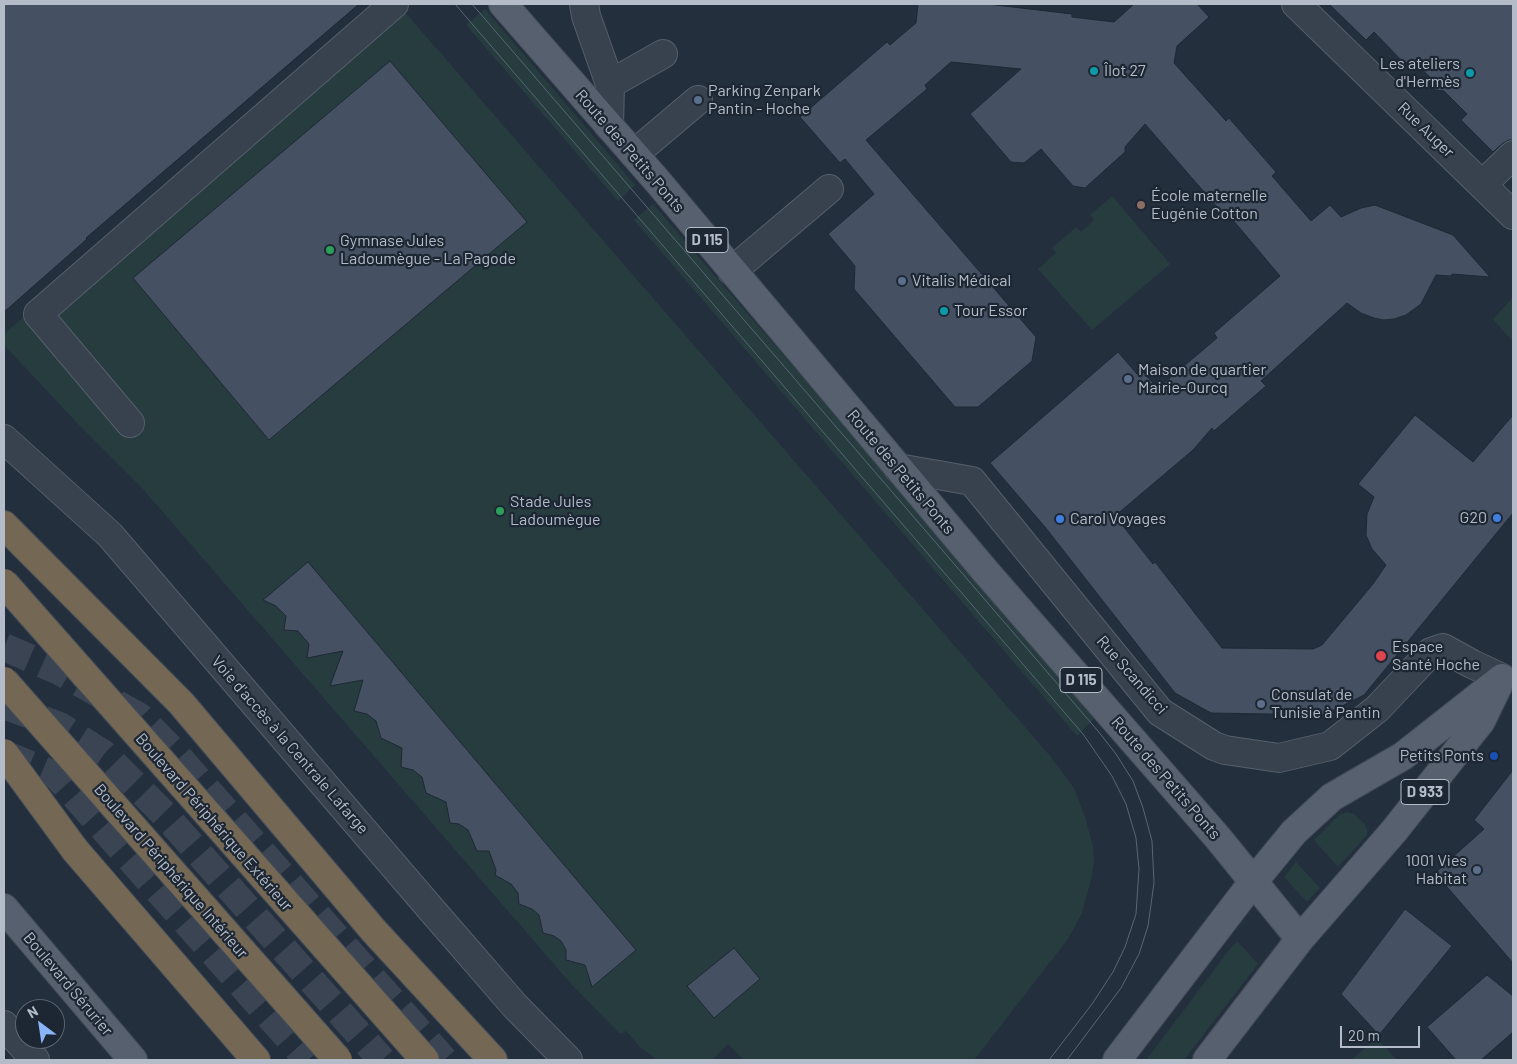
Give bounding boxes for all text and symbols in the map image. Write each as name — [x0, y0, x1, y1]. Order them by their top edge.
place label: Les ateliers d'Hermès — [1380, 54, 1460, 92]
place label: Îlot 27 — [1104, 61, 1146, 81]
marker: Îlot 27 — [1088, 65, 1100, 77]
marker: Les ateliers d'Hermès — [1464, 67, 1476, 79]
place label: Parking Zenpark Pantin - Hoche — [708, 81, 821, 119]
street label: Route des Petits Ponts — [571, 86, 689, 216]
marker: Parking Zenpark Pantin - Hoche — [692, 94, 704, 106]
street label: Rue Auger — [1394, 98, 1458, 162]
place label: École maternelle Eugénie Cotton — [1151, 186, 1267, 224]
marker: École maternelle Eugénie Cotton — [1135, 199, 1147, 211]
road number: D 115 — [686, 228, 728, 252]
place label: Gymnase Jules Ladoumègue - La Pagode — [340, 231, 516, 269]
marker: Gymnase Jules Ladoumègue - La Pagode — [324, 244, 336, 256]
place label: Vitalis Médical — [912, 271, 1011, 291]
marker: Vitalis Médical — [896, 275, 908, 287]
place label: Tour Essor — [954, 301, 1028, 321]
marker: Tour Essor — [938, 305, 950, 317]
place label: Maison de quartier Mairie-Ourcq — [1138, 360, 1266, 398]
marker: Maison de quartier Mairie-Ourcq — [1122, 373, 1134, 385]
street label: Route des Petits Ponts — [843, 406, 959, 538]
place label: Stade Jules Ladoumègue — [510, 492, 601, 530]
marker: Stade Jules Ladoumègue — [494, 505, 506, 517]
place label: G20 — [1460, 508, 1487, 528]
place label: Carol Voyages — [1070, 509, 1166, 529]
marker: G20 — [1491, 512, 1503, 524]
marker: Carol Voyages — [1054, 513, 1066, 525]
street label: Rue Scandicci — [1093, 632, 1171, 718]
place label: Espace Santé Hoche — [1392, 637, 1480, 675]
marker: Espace Santé Hoche — [1374, 649, 1388, 663]
street label: Voie d'accès à la Centrale Lafarge — [207, 652, 373, 838]
road number: D 115 — [1060, 668, 1102, 692]
place label: Consulat de Tunisie à Pantin — [1271, 685, 1380, 723]
marker: Consulat de Tunisie à Pantin — [1255, 698, 1267, 710]
street label: Route des Petits Ponts — [1107, 713, 1225, 843]
street label: Boulevard Périphérique Extérieur — [132, 729, 296, 915]
place label: Petits Ponts — [1400, 746, 1484, 766]
marker: Petits Ponts — [1488, 750, 1500, 762]
street label: Boulevard Périphérique Intérieur — [90, 780, 252, 962]
road number: D 933 — [1401, 780, 1449, 804]
place label: 1001 Vies Habitat — [1405, 851, 1467, 889]
marker: 1001 Vies Habitat — [1471, 864, 1483, 876]
street label: Boulevard Sérurier — [19, 928, 117, 1040]
north arrow — [15, 999, 65, 1049]
text: N — [24, 1002, 41, 1021]
scale bar — [1342, 1016, 1422, 1048]
text: 20 m — [1348, 1026, 1380, 1044]

